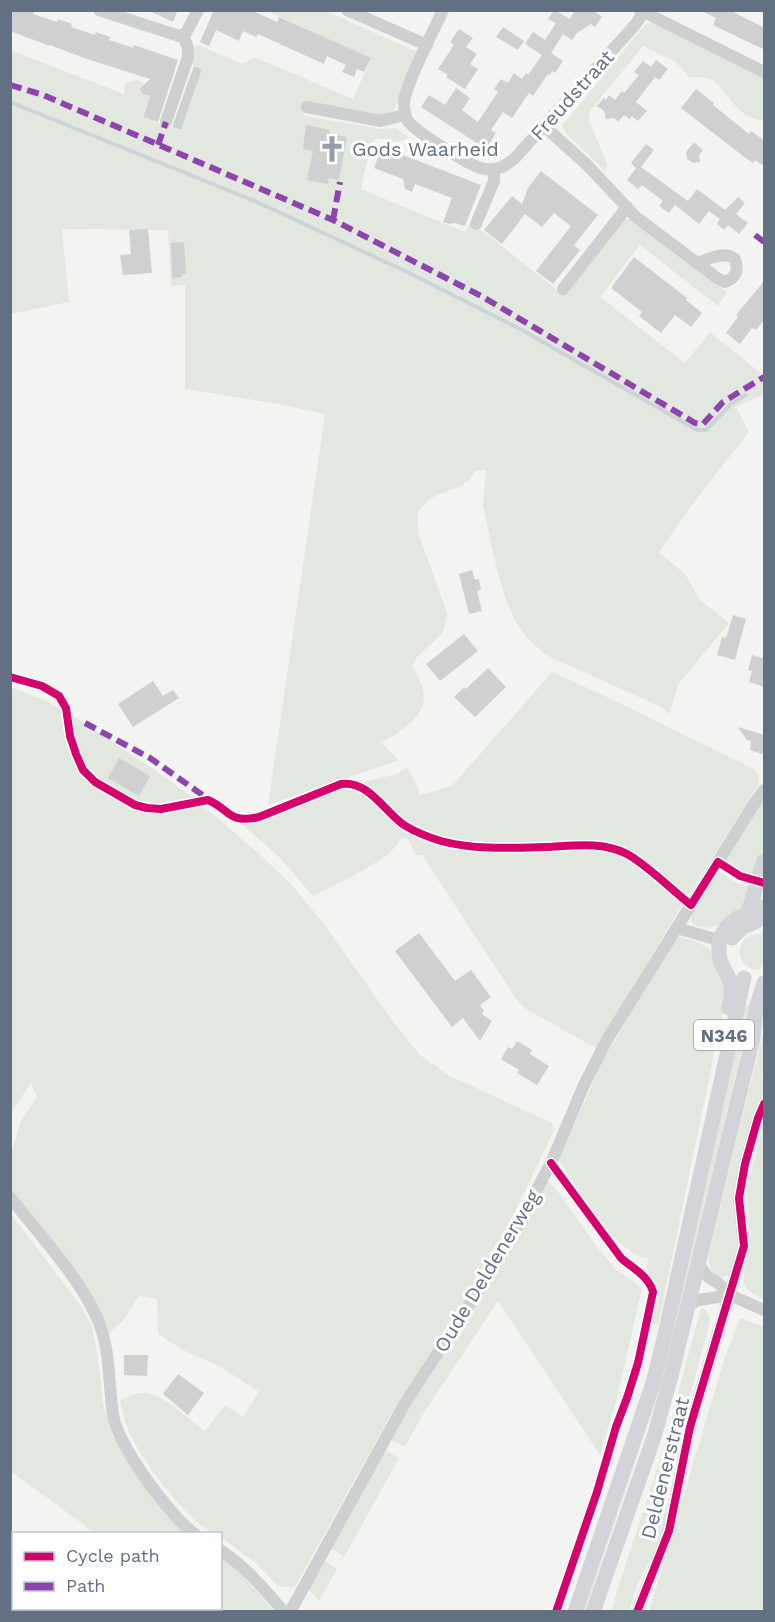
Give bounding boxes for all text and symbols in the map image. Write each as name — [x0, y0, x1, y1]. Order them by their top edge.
street label: Freudstraat — [525, 45, 619, 145]
church icon: Gods Waarheid — [317, 134, 347, 164]
place label: Gods Waarheid — [352, 137, 499, 161]
road number: N346 — [694, 1020, 754, 1050]
street label: Oude Deldenerweg — [429, 1185, 545, 1356]
street label: Deldenerstraat — [636, 1394, 694, 1541]
legend — [12, 1532, 222, 1610]
text: Cycle path — [66, 1545, 160, 1566]
text: Path — [66, 1575, 106, 1596]

